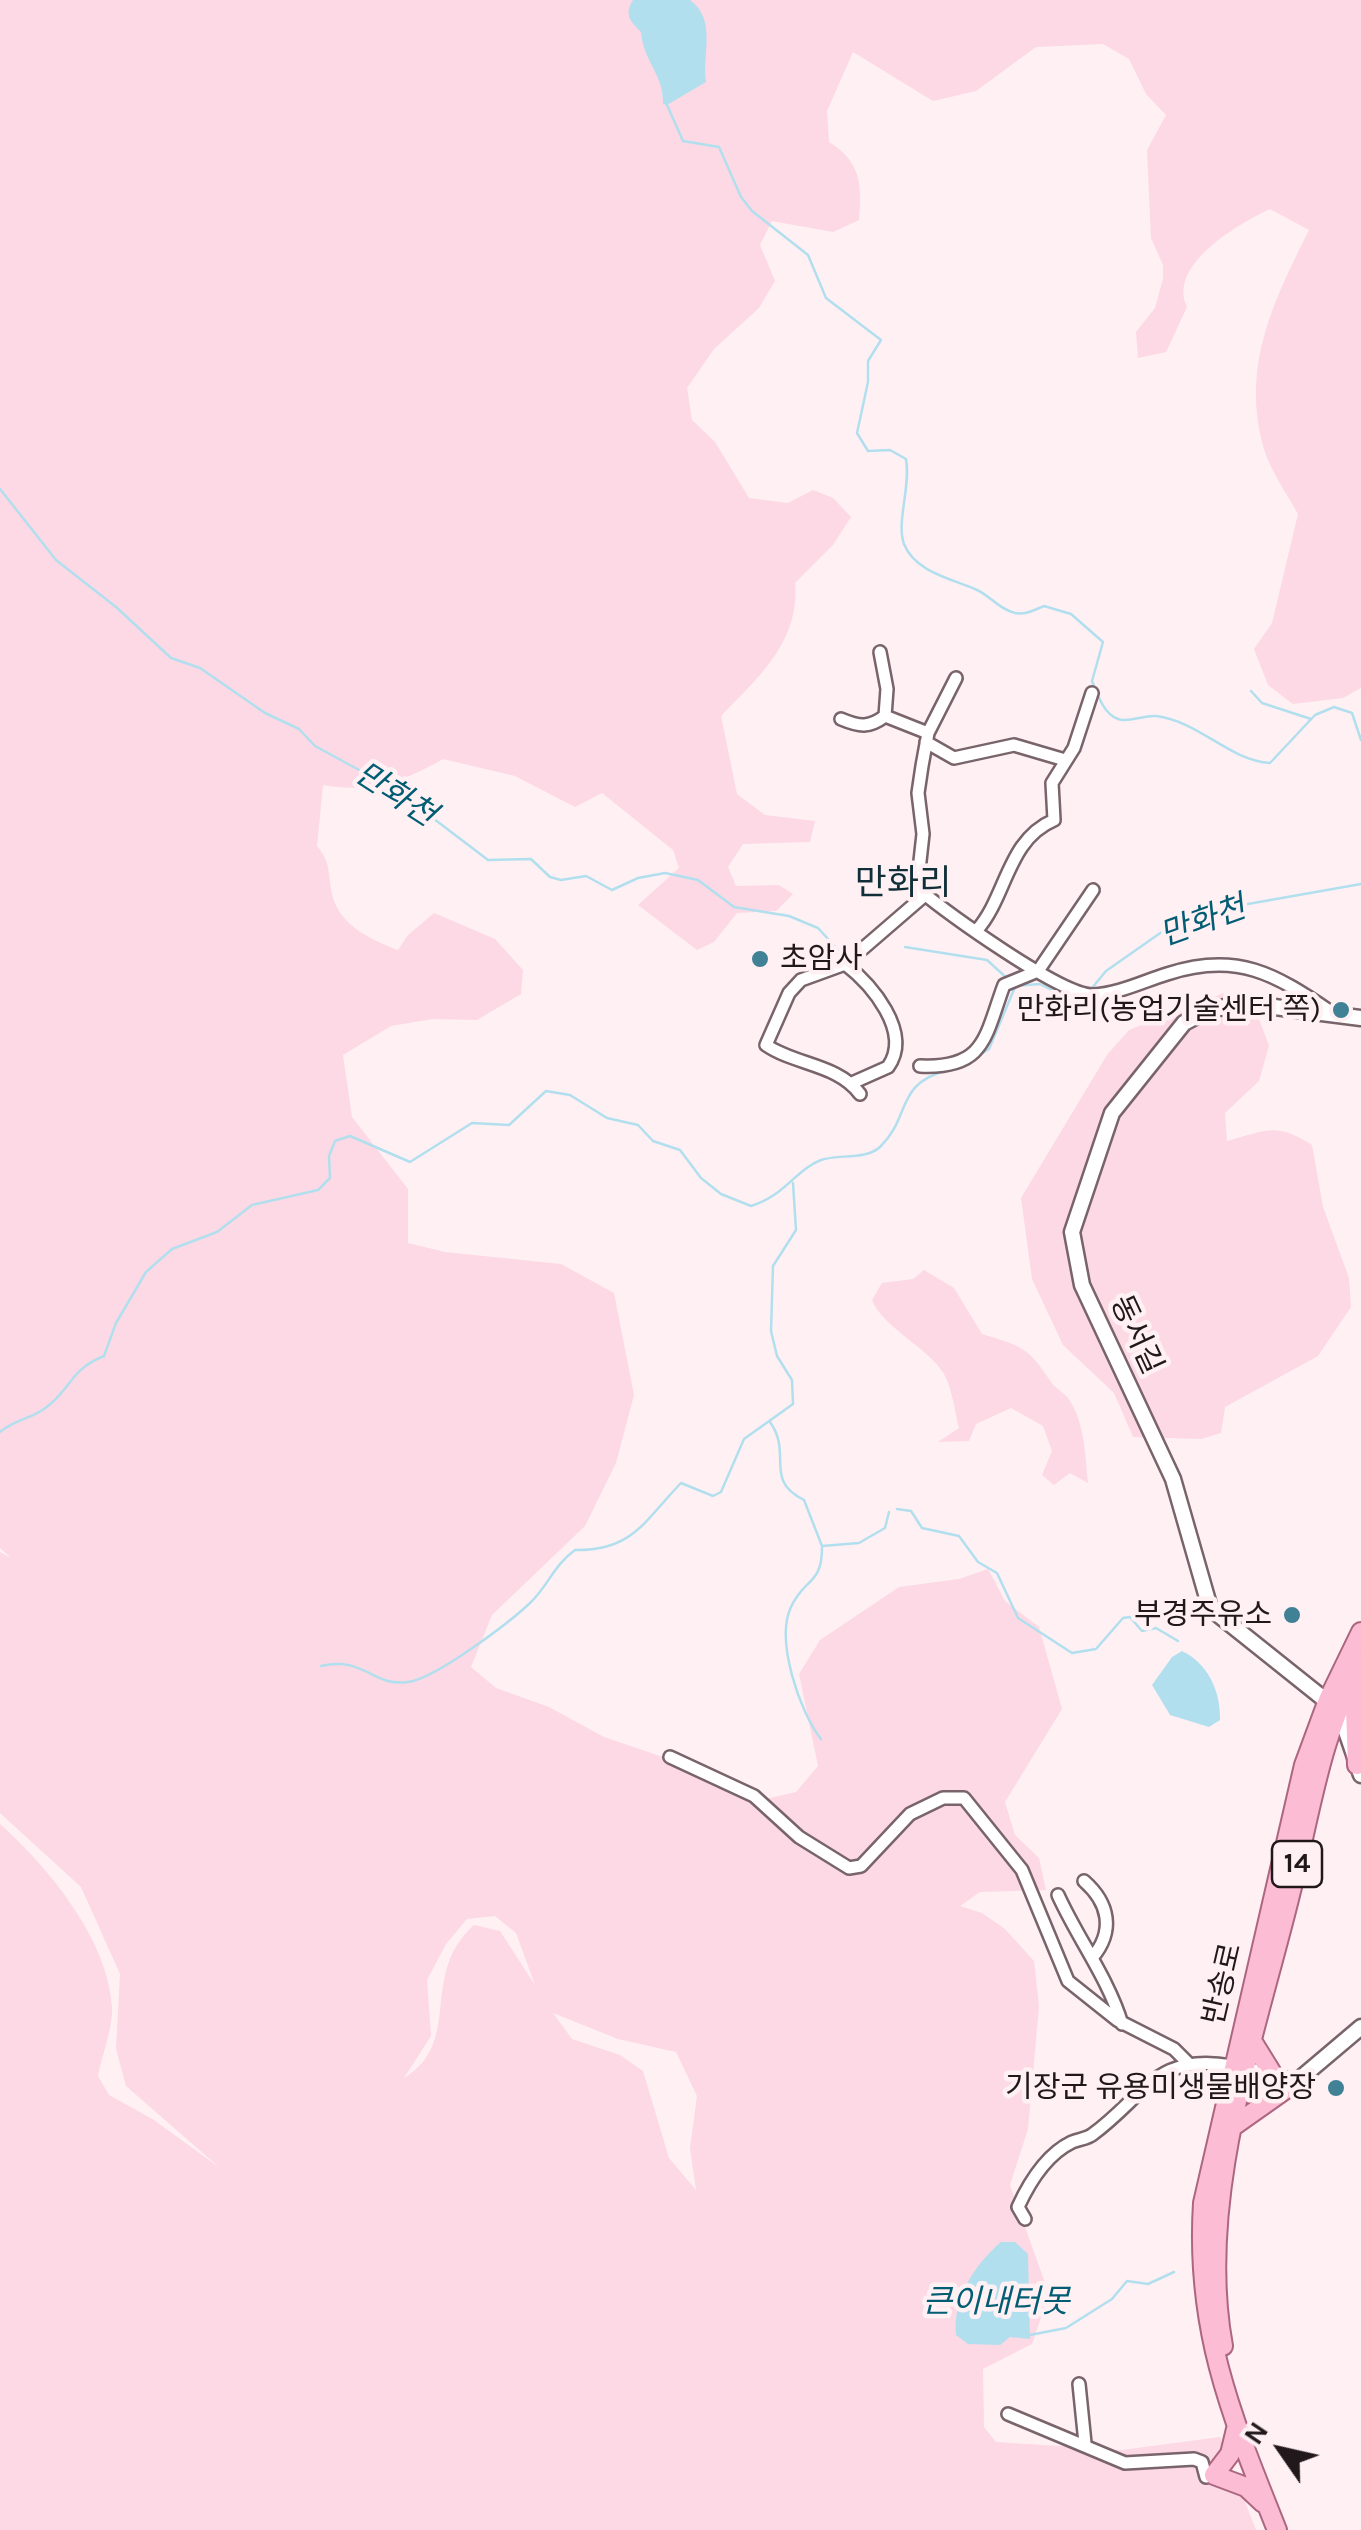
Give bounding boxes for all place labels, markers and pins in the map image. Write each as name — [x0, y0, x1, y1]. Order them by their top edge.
place label: 초암사 — [780, 941, 863, 977]
marker: 초암사 — [749, 948, 771, 970]
place label: 만화리(농업기술센터 쪽) — [1017, 992, 1321, 1028]
marker: 만화리(농업기술센터 쪽) — [1330, 999, 1352, 1021]
place label: 부경주유소 — [1134, 1597, 1272, 1633]
marker: 부경주유소 — [1281, 1604, 1303, 1626]
place label: 기장군 유용미생물배양장 — [1005, 2070, 1316, 2106]
marker: 기장군 유용미생물배양장 — [1325, 2077, 1347, 2099]

